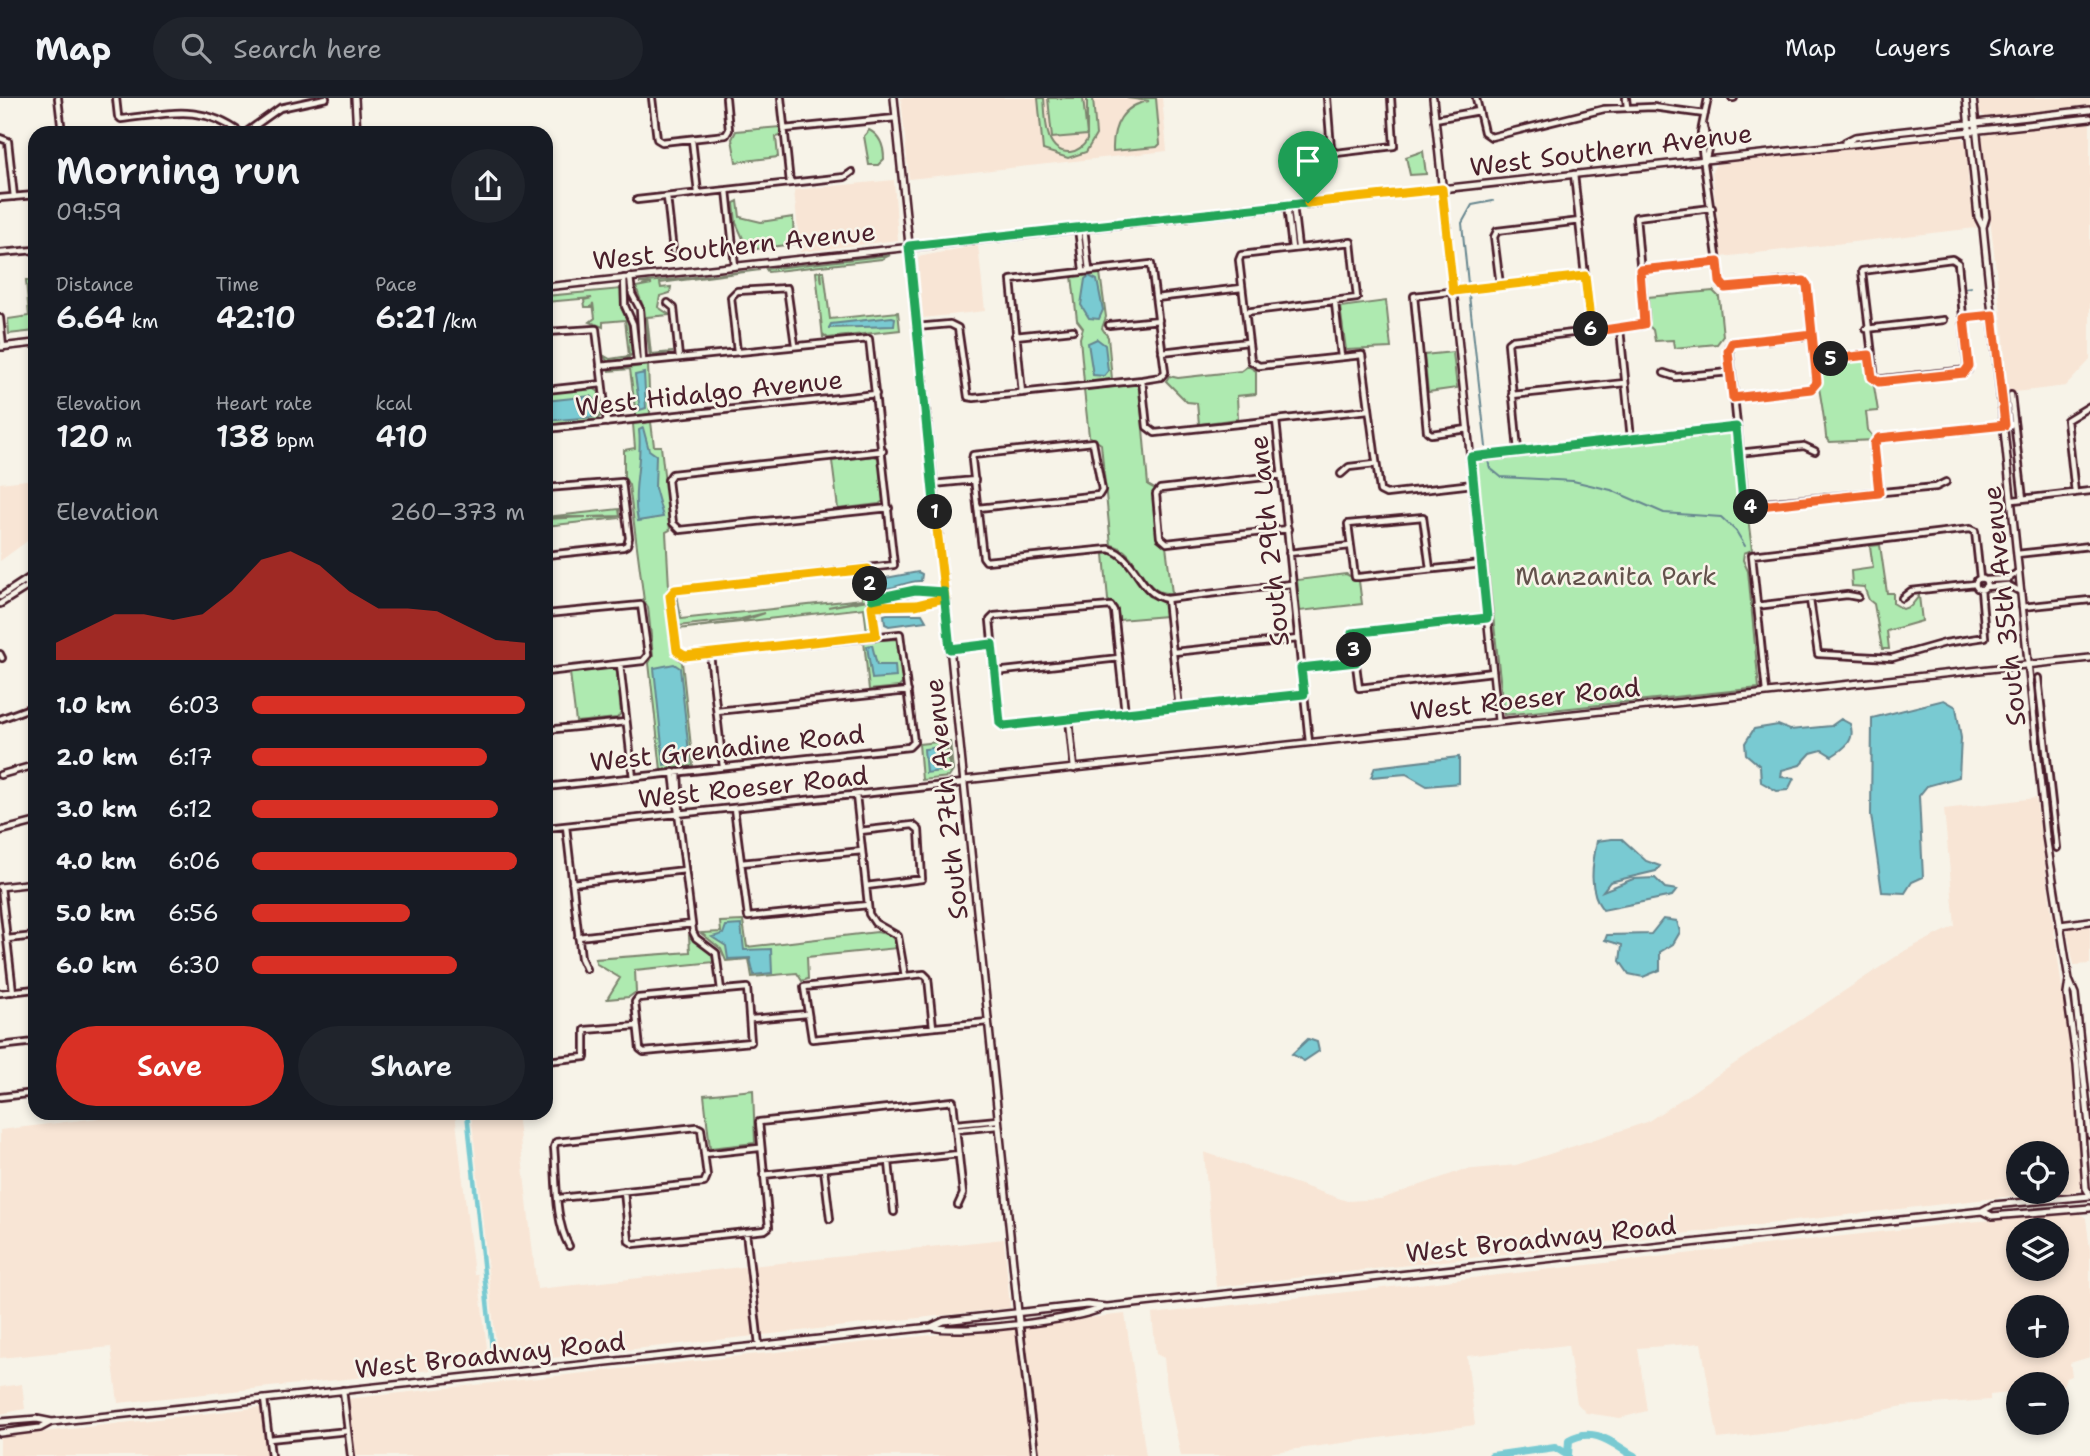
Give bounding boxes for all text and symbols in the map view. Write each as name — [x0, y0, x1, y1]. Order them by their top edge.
search box — [153, 17, 643, 80]
text: Map — [35, 26, 111, 71]
icon: search — [177, 29, 215, 67]
text: Search here — [233, 31, 382, 66]
text: Map — [1785, 32, 1836, 64]
text: Layers — [1874, 32, 1951, 64]
text: Share — [1989, 32, 2055, 64]
street label: West Southern Avenue — [1468, 115, 1754, 184]
pin — [1278, 131, 1338, 203]
icon: arrive — [1289, 142, 1327, 180]
text: Morning run — [56, 145, 300, 196]
button: share — [451, 149, 525, 223]
text: 09:59 — [56, 197, 122, 227]
street label: West Southern Avenue — [591, 213, 877, 278]
text: Distance — [56, 272, 134, 297]
text: Time — [216, 272, 259, 297]
text: Pace — [375, 272, 417, 297]
text: 6.64 — [56, 297, 125, 338]
text: 42:10 — [216, 297, 296, 338]
text: 6:21 — [375, 297, 437, 338]
text: km — [125, 309, 159, 334]
text: /km — [437, 309, 477, 334]
pin: 6 — [1574, 312, 1608, 346]
text: 6 — [1584, 316, 1597, 341]
pin: 5 — [1814, 342, 1848, 376]
text: 5 — [1825, 346, 1836, 371]
street label: West Hidalgo Avenue — [574, 361, 844, 424]
text: Elevation — [56, 391, 141, 416]
text: Heart rate — [216, 391, 312, 416]
text: kcal — [375, 391, 412, 416]
text: 120 — [56, 416, 109, 457]
text: 138 — [216, 416, 270, 457]
text: 410 — [375, 416, 428, 457]
text: m — [109, 428, 132, 453]
text: bpm — [270, 428, 314, 453]
street label: South 29th Lane — [1240, 434, 1297, 648]
street label: South 35th Avenue — [1973, 484, 2034, 728]
pin: 4 — [1734, 490, 1768, 524]
pin: 1 — [918, 494, 953, 530]
text: 4 — [1744, 494, 1757, 519]
text: Elevation — [56, 497, 159, 527]
text: 260–373 m — [390, 497, 525, 527]
text: 1 — [930, 499, 939, 524]
park label: Manzanita Park — [1515, 558, 1717, 593]
pin: 2 — [852, 566, 888, 602]
text: 2 — [863, 571, 876, 596]
pin: 3 — [1336, 632, 1372, 668]
text: 3 — [1347, 637, 1360, 662]
street label: West Roeser Road — [1408, 669, 1642, 728]
street label: South 27th Avenue — [915, 677, 976, 922]
text: 1.0 km — [56, 690, 131, 720]
text: 6:03 — [168, 690, 220, 720]
street label: West Grenadine Road — [588, 716, 866, 779]
text: 2.0 km — [56, 742, 138, 772]
text: 6:17 — [168, 742, 213, 772]
street label: West Roeser Road — [636, 757, 870, 816]
text: 3.0 km — [56, 794, 137, 824]
text: 6:12 — [168, 794, 213, 824]
text: 4.0 km — [56, 846, 137, 876]
text: 6:06 — [168, 846, 221, 876]
text: 5.0 km — [56, 898, 135, 928]
text: 6:56 — [168, 898, 219, 928]
text: 6.0 km — [56, 950, 137, 980]
text: 6:30 — [168, 950, 220, 980]
button: Save — [56, 1026, 284, 1106]
button: Share — [298, 1026, 525, 1106]
map controls — [2006, 1141, 2069, 1435]
button: locate — [2006, 1141, 2069, 1204]
street label: West Broadway Road — [1404, 1207, 1678, 1270]
button: layers — [2006, 1218, 2069, 1281]
button: + — [2006, 1295, 2069, 1358]
street label: West Broadway Road — [353, 1323, 627, 1386]
button: − — [2006, 1372, 2069, 1435]

